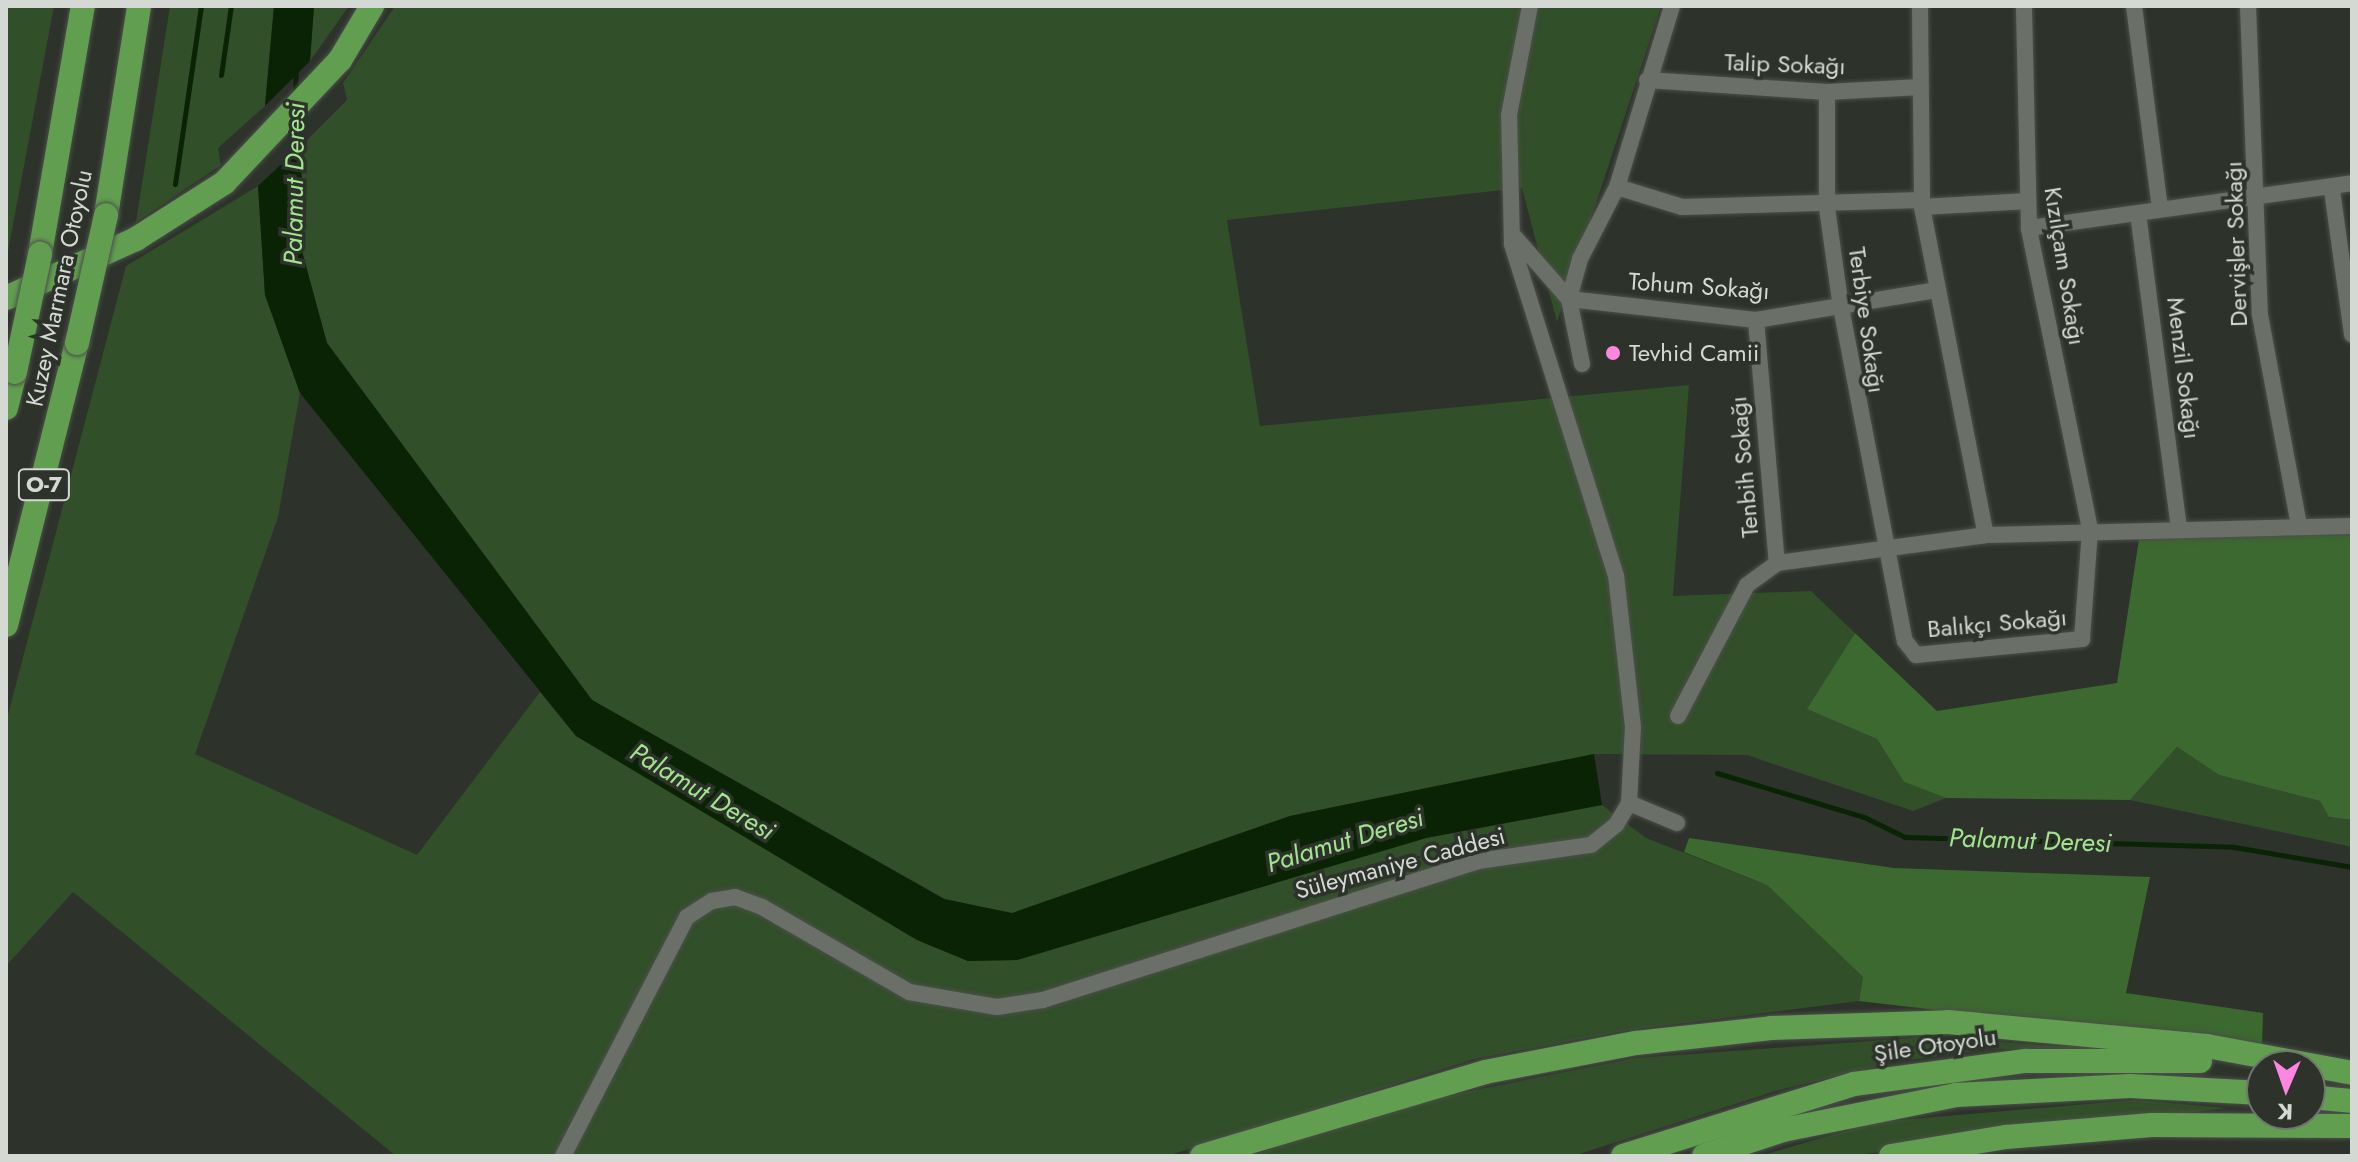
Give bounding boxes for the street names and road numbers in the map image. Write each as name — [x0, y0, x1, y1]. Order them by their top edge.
street label: Talip Sokağı — [1724, 47, 1846, 81]
street label: Dervişler Sokağı — [2219, 161, 2253, 327]
street label: Kuzey Marmara Otoyolu — [20, 167, 98, 409]
street label: Kızılçam Sokağı — [2038, 185, 2092, 347]
street label: Terbiye Sokağı — [1842, 245, 1892, 395]
street label: Tohum Sokağı — [1628, 267, 1770, 305]
street label: Menzil Sokağı — [2161, 295, 2207, 441]
street label: Tenbih Sokağı — [1723, 395, 1765, 539]
road number: O-7 — [16, 467, 72, 503]
street label: Balıkçı Sokağı — [1926, 603, 2068, 643]
street label: Süleymaniye Caddesi — [1292, 821, 1508, 905]
street label: Şile Otoyolu — [1872, 1022, 1998, 1068]

